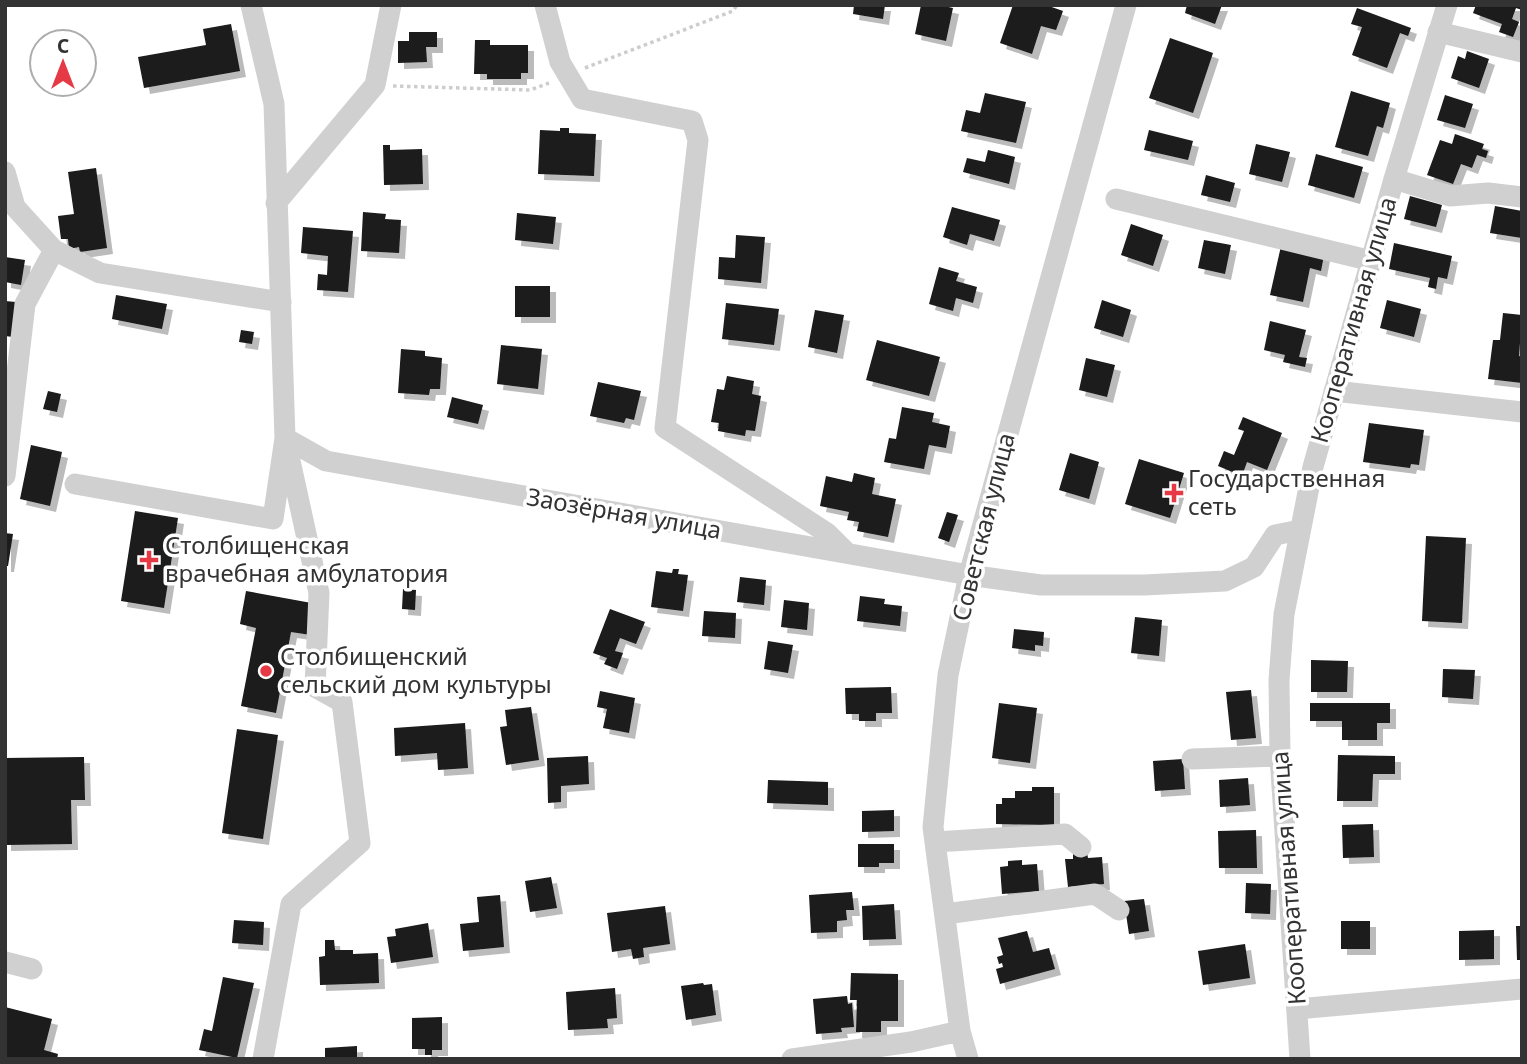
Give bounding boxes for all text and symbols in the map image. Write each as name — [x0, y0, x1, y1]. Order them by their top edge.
north arrow — [28, 28, 98, 98]
text: С — [57, 33, 69, 59]
street label: Кооперативная улица — [1302, 193, 1403, 446]
street label: Советская улица — [943, 429, 1022, 624]
place label: Государственная сеть — [1188, 461, 1385, 522]
street label: Заозёрная улица — [524, 479, 724, 546]
marker: Государственная сеть — [1166, 485, 1182, 501]
place label: Столбищенская врачебная амбулатория — [165, 528, 448, 589]
marker: Столбищенская врачебная амбулатория — [139, 550, 159, 570]
place label: Столбищенский сельский дом культуры — [280, 639, 552, 700]
marker: Столбищенский сельский дом культуры — [258, 663, 274, 679]
street label: Кооперативная улица — [1262, 750, 1313, 1006]

